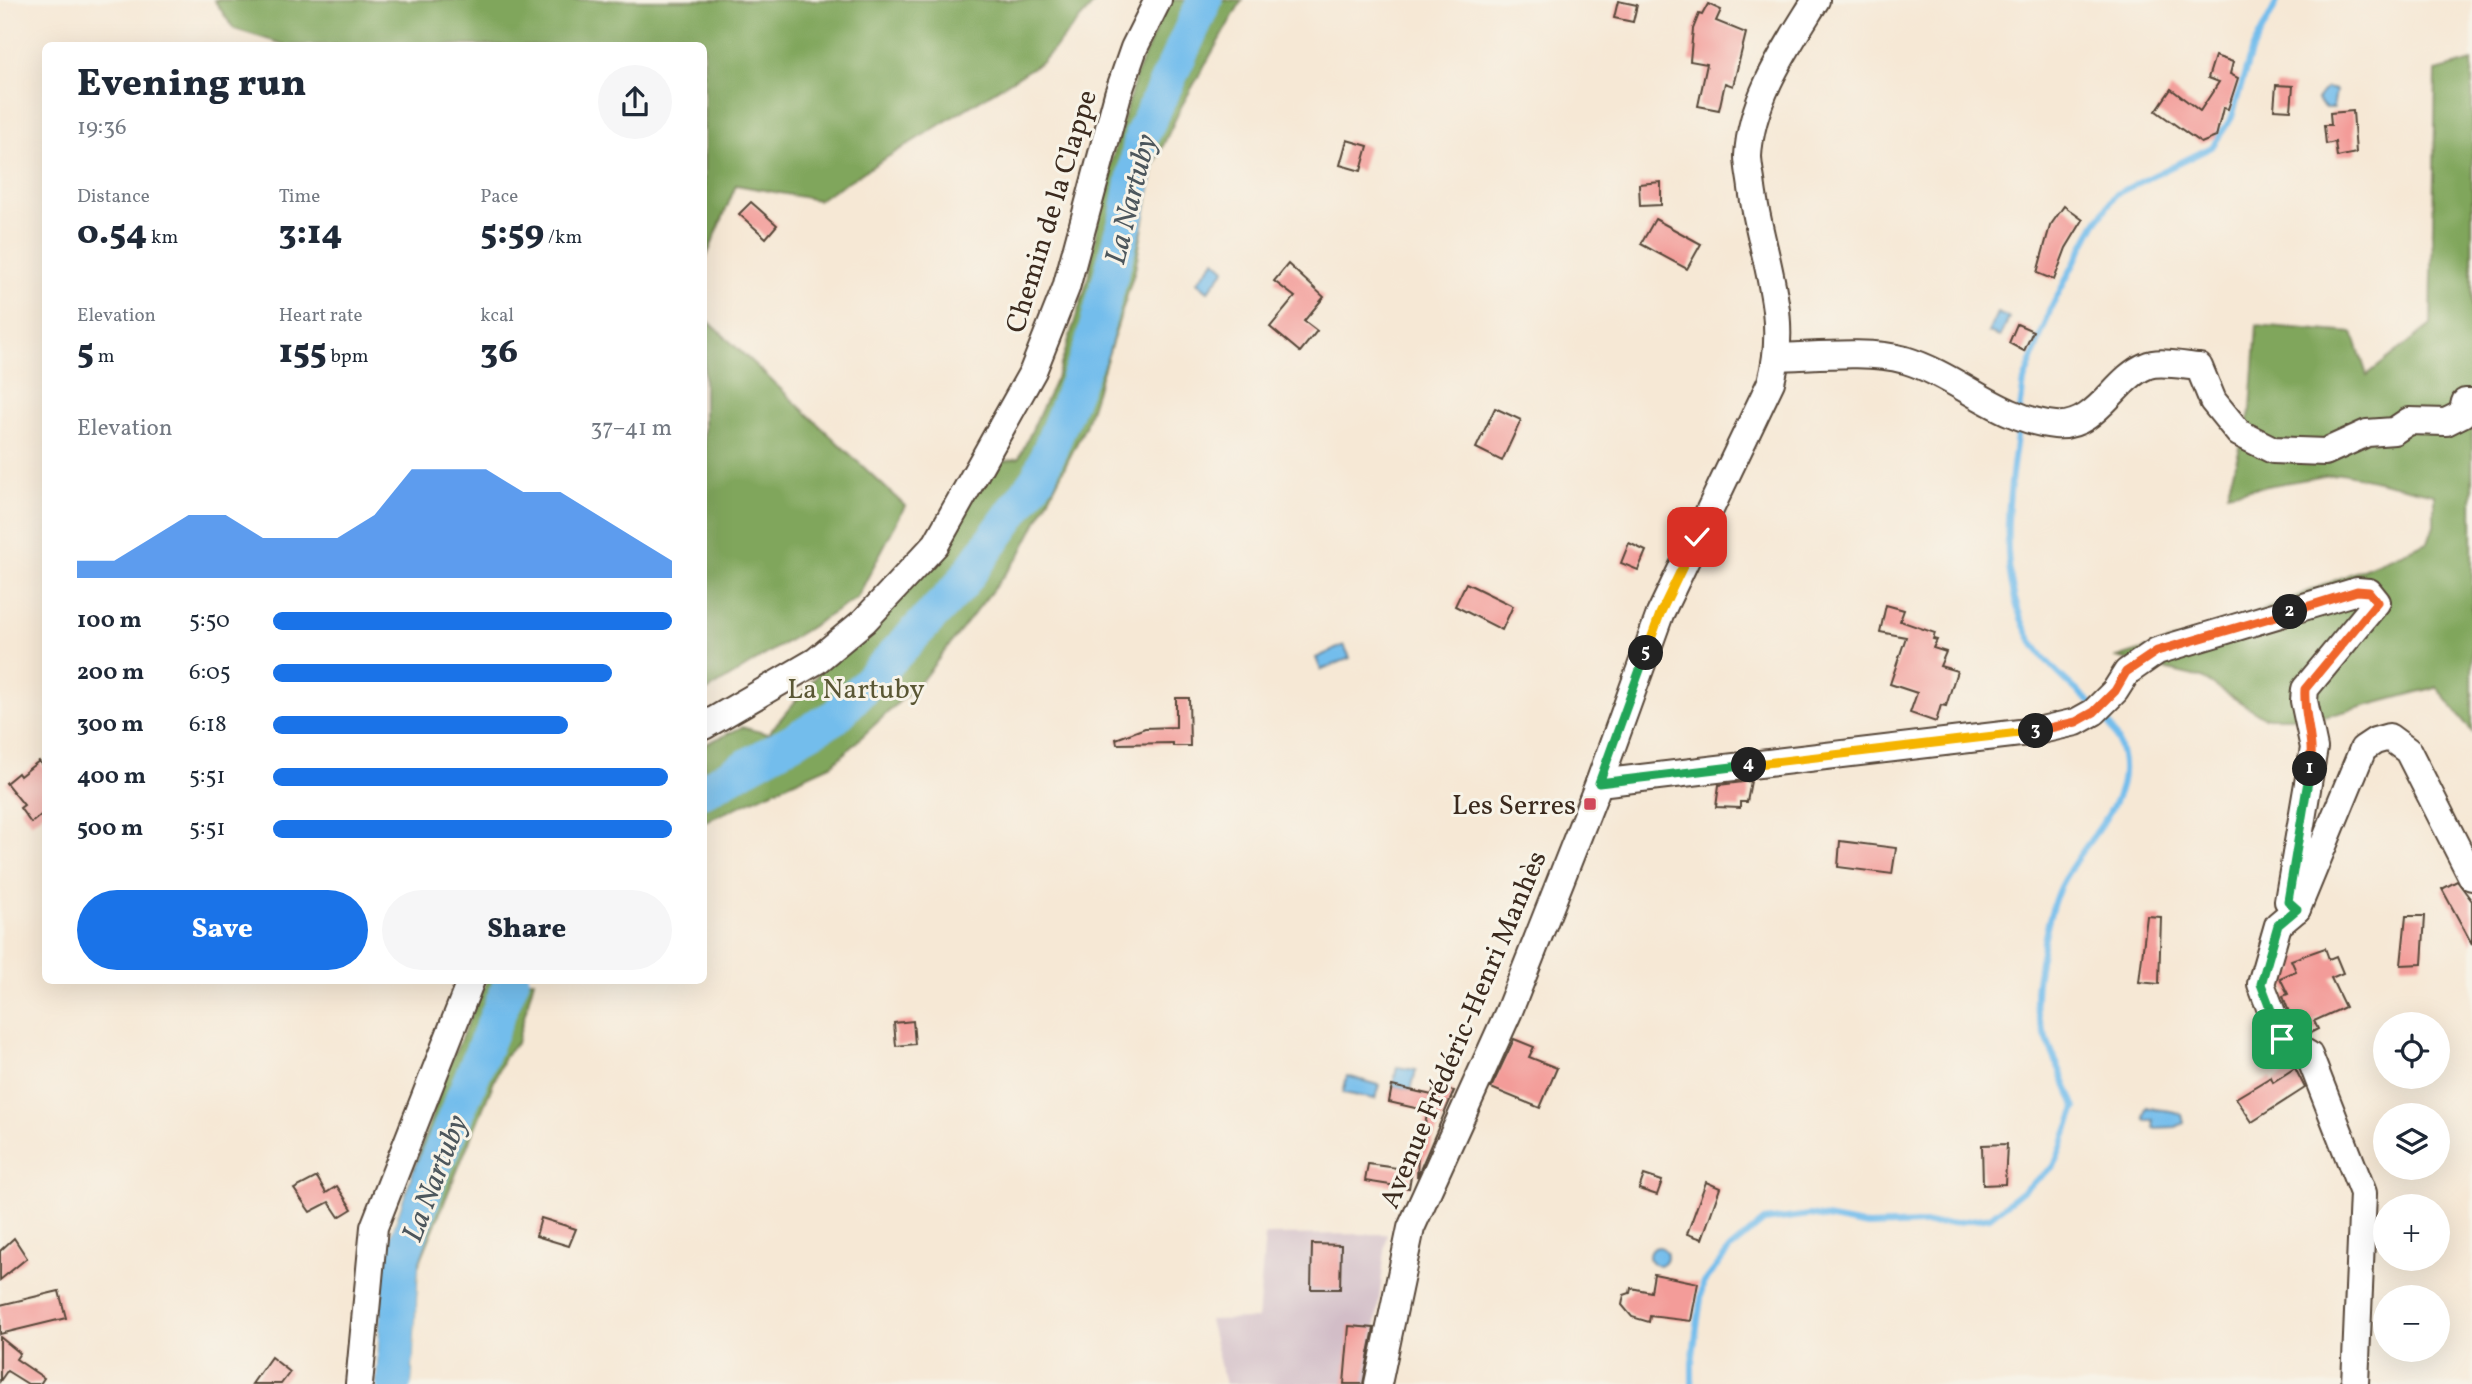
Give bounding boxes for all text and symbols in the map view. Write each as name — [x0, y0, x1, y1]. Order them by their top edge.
text: Evening run — [77, 59, 307, 112]
button: share — [598, 65, 672, 139]
street label: Chemin de la Clappe — [997, 85, 1108, 338]
text: 19:36 — [77, 112, 127, 144]
water label: La Nartuby — [1095, 130, 1168, 269]
text: Distance — [77, 184, 150, 210]
text: Time — [279, 184, 320, 210]
text: Pace — [480, 184, 518, 210]
text: 0.54 — [77, 210, 147, 258]
text: 3:14 — [279, 210, 343, 258]
text: 5:59 — [480, 210, 544, 258]
text: km — [147, 225, 178, 251]
text: /km — [544, 225, 582, 251]
text: Elevation — [77, 303, 156, 329]
text: Heart rate — [279, 303, 363, 329]
text: kcal — [480, 303, 514, 329]
text: 5 — [77, 329, 94, 377]
text: 155 — [279, 329, 327, 377]
text: 36 — [480, 329, 518, 377]
text: m — [94, 344, 114, 370]
text: bpm — [327, 344, 368, 370]
text: Elevation — [77, 413, 173, 445]
text: 37–41 m — [590, 413, 672, 445]
pin — [1667, 507, 1727, 567]
icon: check — [1678, 518, 1716, 556]
pin: 2 — [2272, 594, 2308, 630]
text: 2 — [2285, 598, 2294, 624]
text: 100 m — [77, 605, 142, 637]
text: 5:50 — [189, 605, 230, 637]
pin: 5 — [1628, 636, 1664, 670]
text: 5 — [1641, 639, 1650, 665]
text: 200 m — [77, 657, 144, 689]
text: 6:05 — [189, 657, 231, 689]
park label: La Nartuby — [787, 671, 925, 710]
text: 300 m — [77, 709, 144, 741]
text: 6:18 — [189, 709, 227, 741]
pin: 3 — [2018, 714, 2054, 748]
text: 3 — [2031, 717, 2040, 743]
pin: 4 — [1732, 748, 1766, 782]
text: 4 — [1743, 751, 1754, 777]
pin: 1 — [2292, 752, 2328, 786]
text: 1 — [2306, 755, 2313, 781]
text: 400 m — [77, 761, 146, 793]
text: 5:51 — [189, 761, 225, 793]
place label: Les Serres — [1452, 787, 1576, 826]
marker: Les Serres — [1582, 796, 1598, 812]
text: 500 m — [77, 813, 143, 845]
text: 5:51 — [189, 813, 225, 845]
street label: Avenue Frédéric-Henri Manhès — [1371, 845, 1558, 1215]
button: Save — [77, 890, 368, 970]
button: Share — [382, 890, 672, 970]
pin — [2252, 1009, 2312, 1069]
map controls — [2373, 1012, 2450, 1362]
button: locate — [2373, 1012, 2450, 1089]
icon: arrive — [2263, 1020, 2301, 1058]
button: layers — [2373, 1103, 2450, 1180]
water label: La Nartuby — [392, 1109, 479, 1248]
button: + — [2373, 1194, 2450, 1271]
button: − — [2373, 1285, 2450, 1362]

